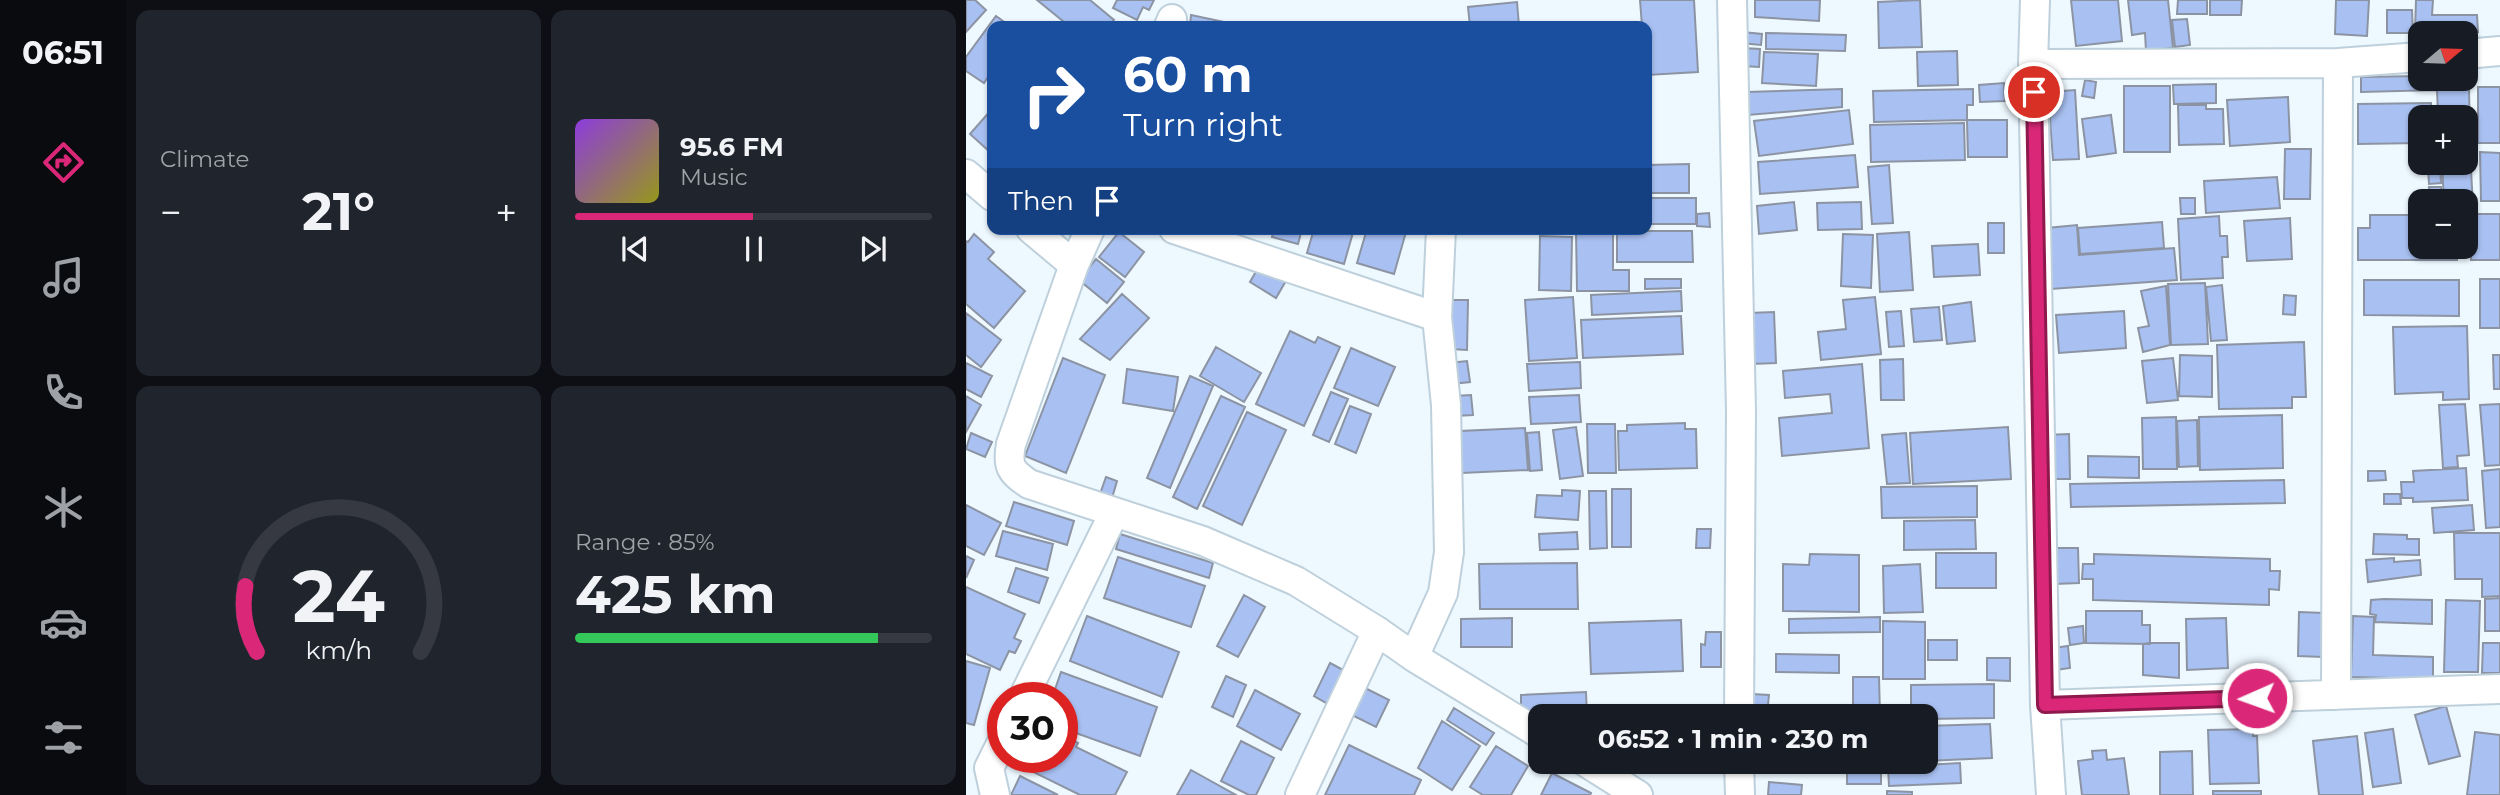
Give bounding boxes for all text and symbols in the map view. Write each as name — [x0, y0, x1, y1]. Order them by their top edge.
north arrow — [2408, 21, 2478, 91]
map controls — [2408, 21, 2478, 259]
text: 06:51 — [22, 33, 104, 72]
text: 60 m — [1123, 45, 1253, 104]
icon: right — [1008, 49, 1099, 140]
pin — [2004, 62, 2064, 122]
icon: arrive — [2015, 73, 2053, 111]
text: Turn right — [1123, 105, 1283, 144]
button: + — [2408, 105, 2478, 175]
text: 95.6 FM — [680, 131, 784, 163]
icon: directions — [39, 138, 88, 187]
text: Climate — [160, 145, 249, 173]
text: Music — [680, 163, 748, 191]
text: 21° — [302, 180, 375, 243]
icon: arrive — [1088, 182, 1126, 220]
text: Then — [1008, 185, 1074, 217]
text: − — [160, 189, 182, 236]
text: + — [495, 189, 517, 236]
button: − — [2408, 189, 2478, 259]
icon: previous — [616, 230, 654, 268]
icon: pause — [735, 230, 773, 268]
icon: next — [854, 230, 892, 268]
icon: music — [39, 253, 88, 302]
icon: phone — [39, 368, 88, 417]
icon: climate — [39, 483, 88, 532]
text: Range · 85% — [575, 528, 715, 556]
text: 24 — [292, 552, 385, 640]
text: 425 km — [575, 563, 776, 626]
icon: car — [39, 598, 88, 647]
text: km/h — [305, 634, 372, 664]
position arrow — [2220, 661, 2294, 735]
speed limit sign: 30 — [987, 682, 1078, 773]
icon: filters — [39, 713, 88, 762]
text: 06:52 · 1 min · 230 m — [1598, 723, 1868, 755]

